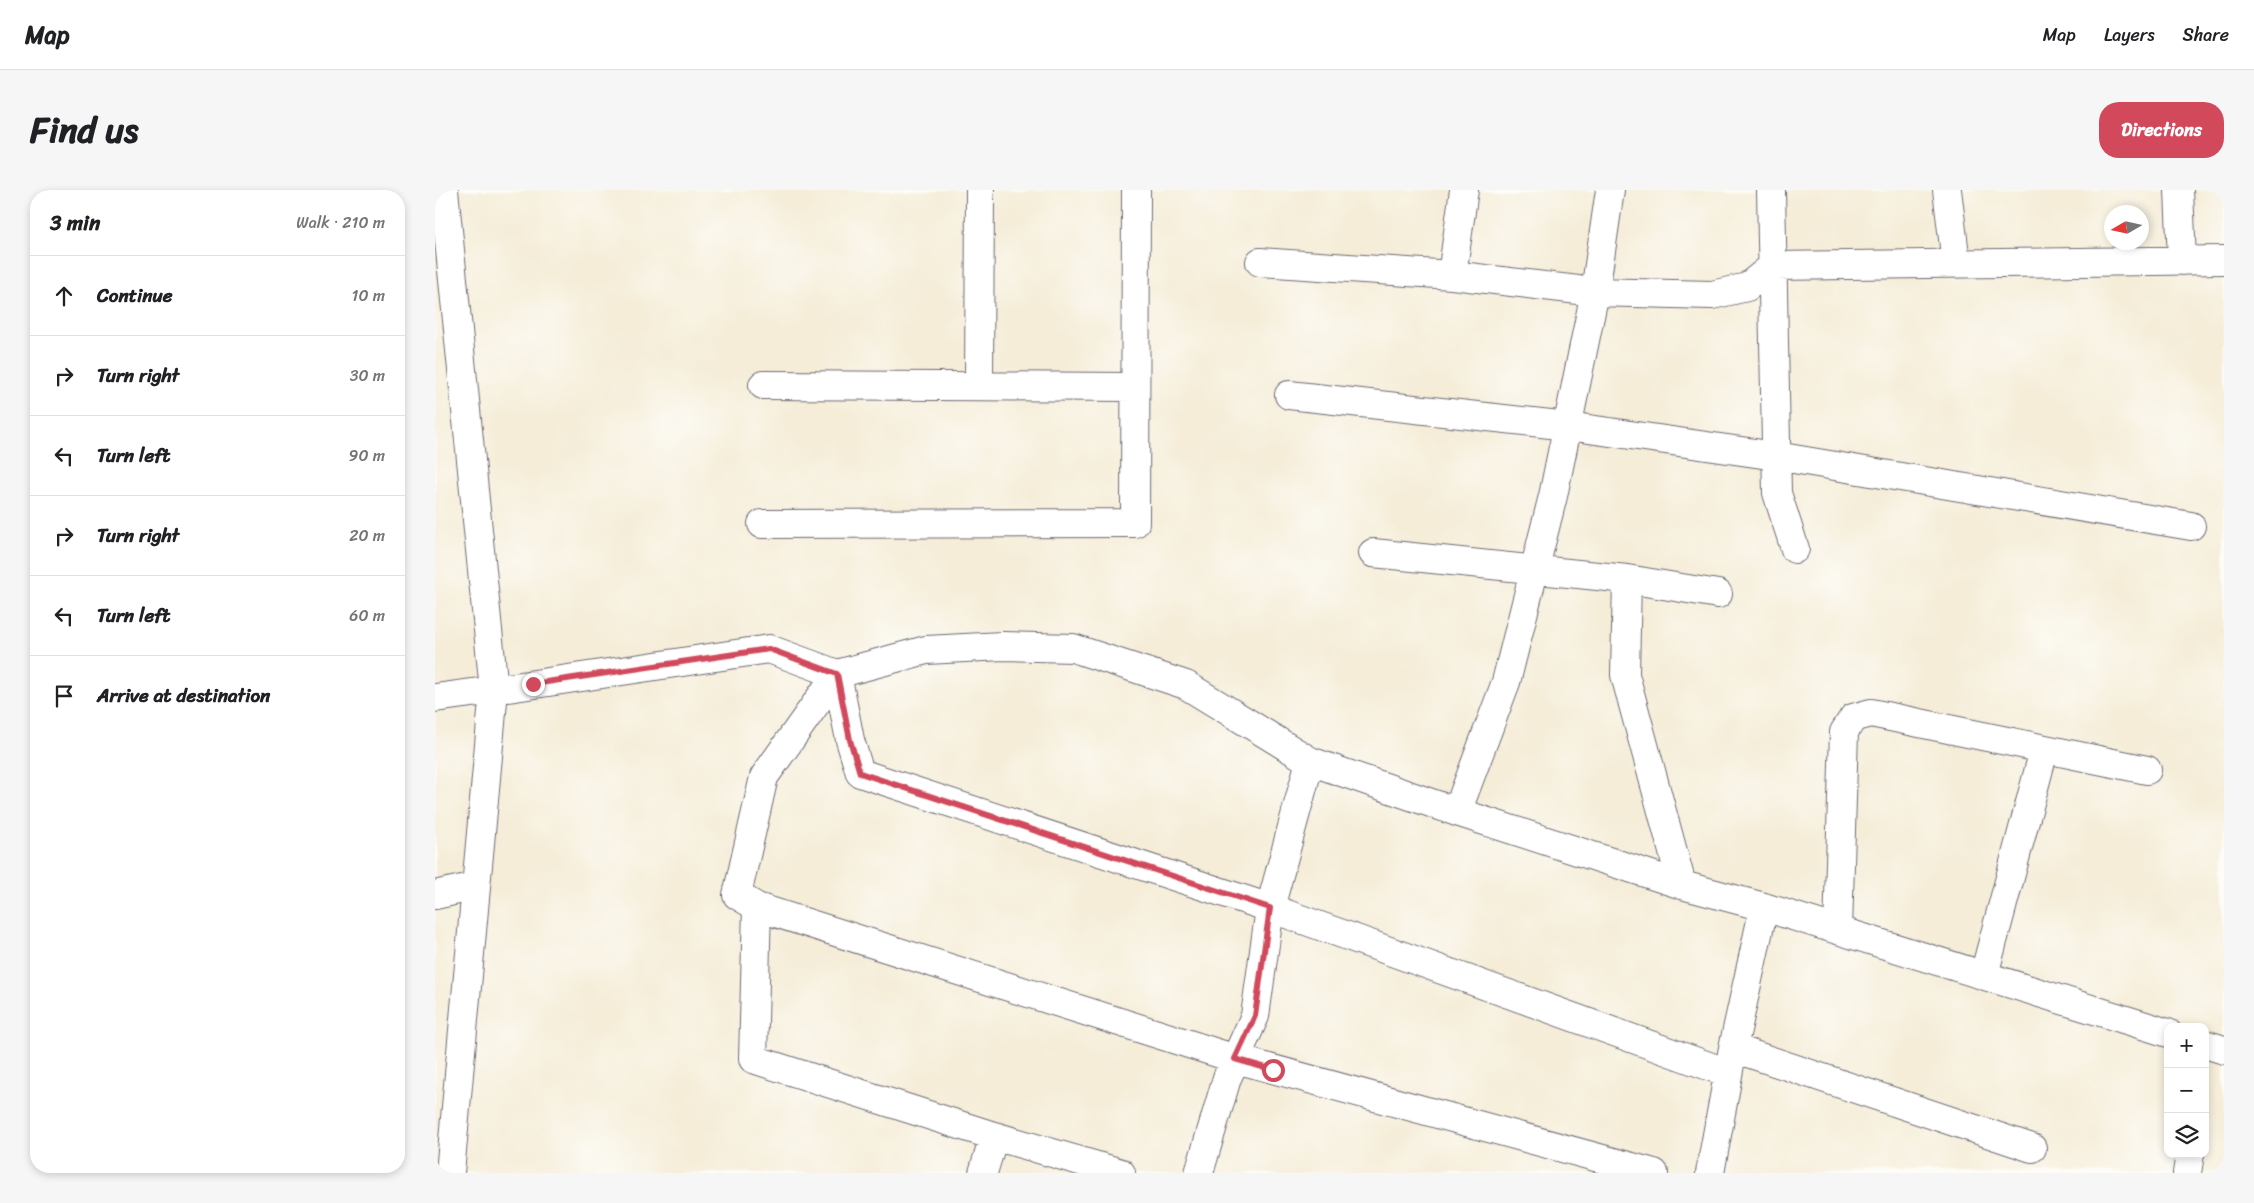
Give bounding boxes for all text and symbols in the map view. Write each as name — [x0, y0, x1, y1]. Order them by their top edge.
text: Map — [25, 14, 69, 56]
text: Map — [2043, 19, 2076, 51]
text: Layers — [2104, 19, 2155, 51]
text: Share — [2183, 19, 2229, 51]
text: Find us — [30, 99, 138, 161]
button: Directions — [2099, 102, 2224, 158]
text: 3 min — [50, 204, 100, 242]
north arrow — [2104, 205, 2149, 250]
text: Walk · 210 m — [296, 208, 385, 237]
text: Continue — [97, 279, 173, 312]
text: 10 m — [352, 281, 385, 310]
icon: ahead — [50, 282, 78, 310]
text: Turn right — [97, 359, 179, 392]
text: 30 m — [350, 361, 385, 390]
icon: right — [50, 362, 78, 390]
text: Turn left — [97, 439, 170, 472]
text: 90 m — [349, 441, 385, 470]
icon: left — [50, 442, 78, 470]
text: Turn right — [97, 519, 179, 552]
text: 20 m — [349, 521, 385, 550]
icon: right — [50, 522, 78, 550]
text: Turn left — [97, 599, 170, 632]
text: 60 m — [349, 601, 385, 630]
icon: left — [50, 602, 78, 630]
route end — [522, 673, 545, 696]
text: Arrive at destination — [97, 679, 270, 712]
icon: arrive — [50, 682, 78, 710]
map controls — [2164, 1023, 2209, 1158]
button: + — [2164, 1023, 2209, 1068]
route start — [1262, 1059, 1285, 1082]
button: − — [2164, 1068, 2209, 1113]
button: layers — [2164, 1113, 2209, 1158]

